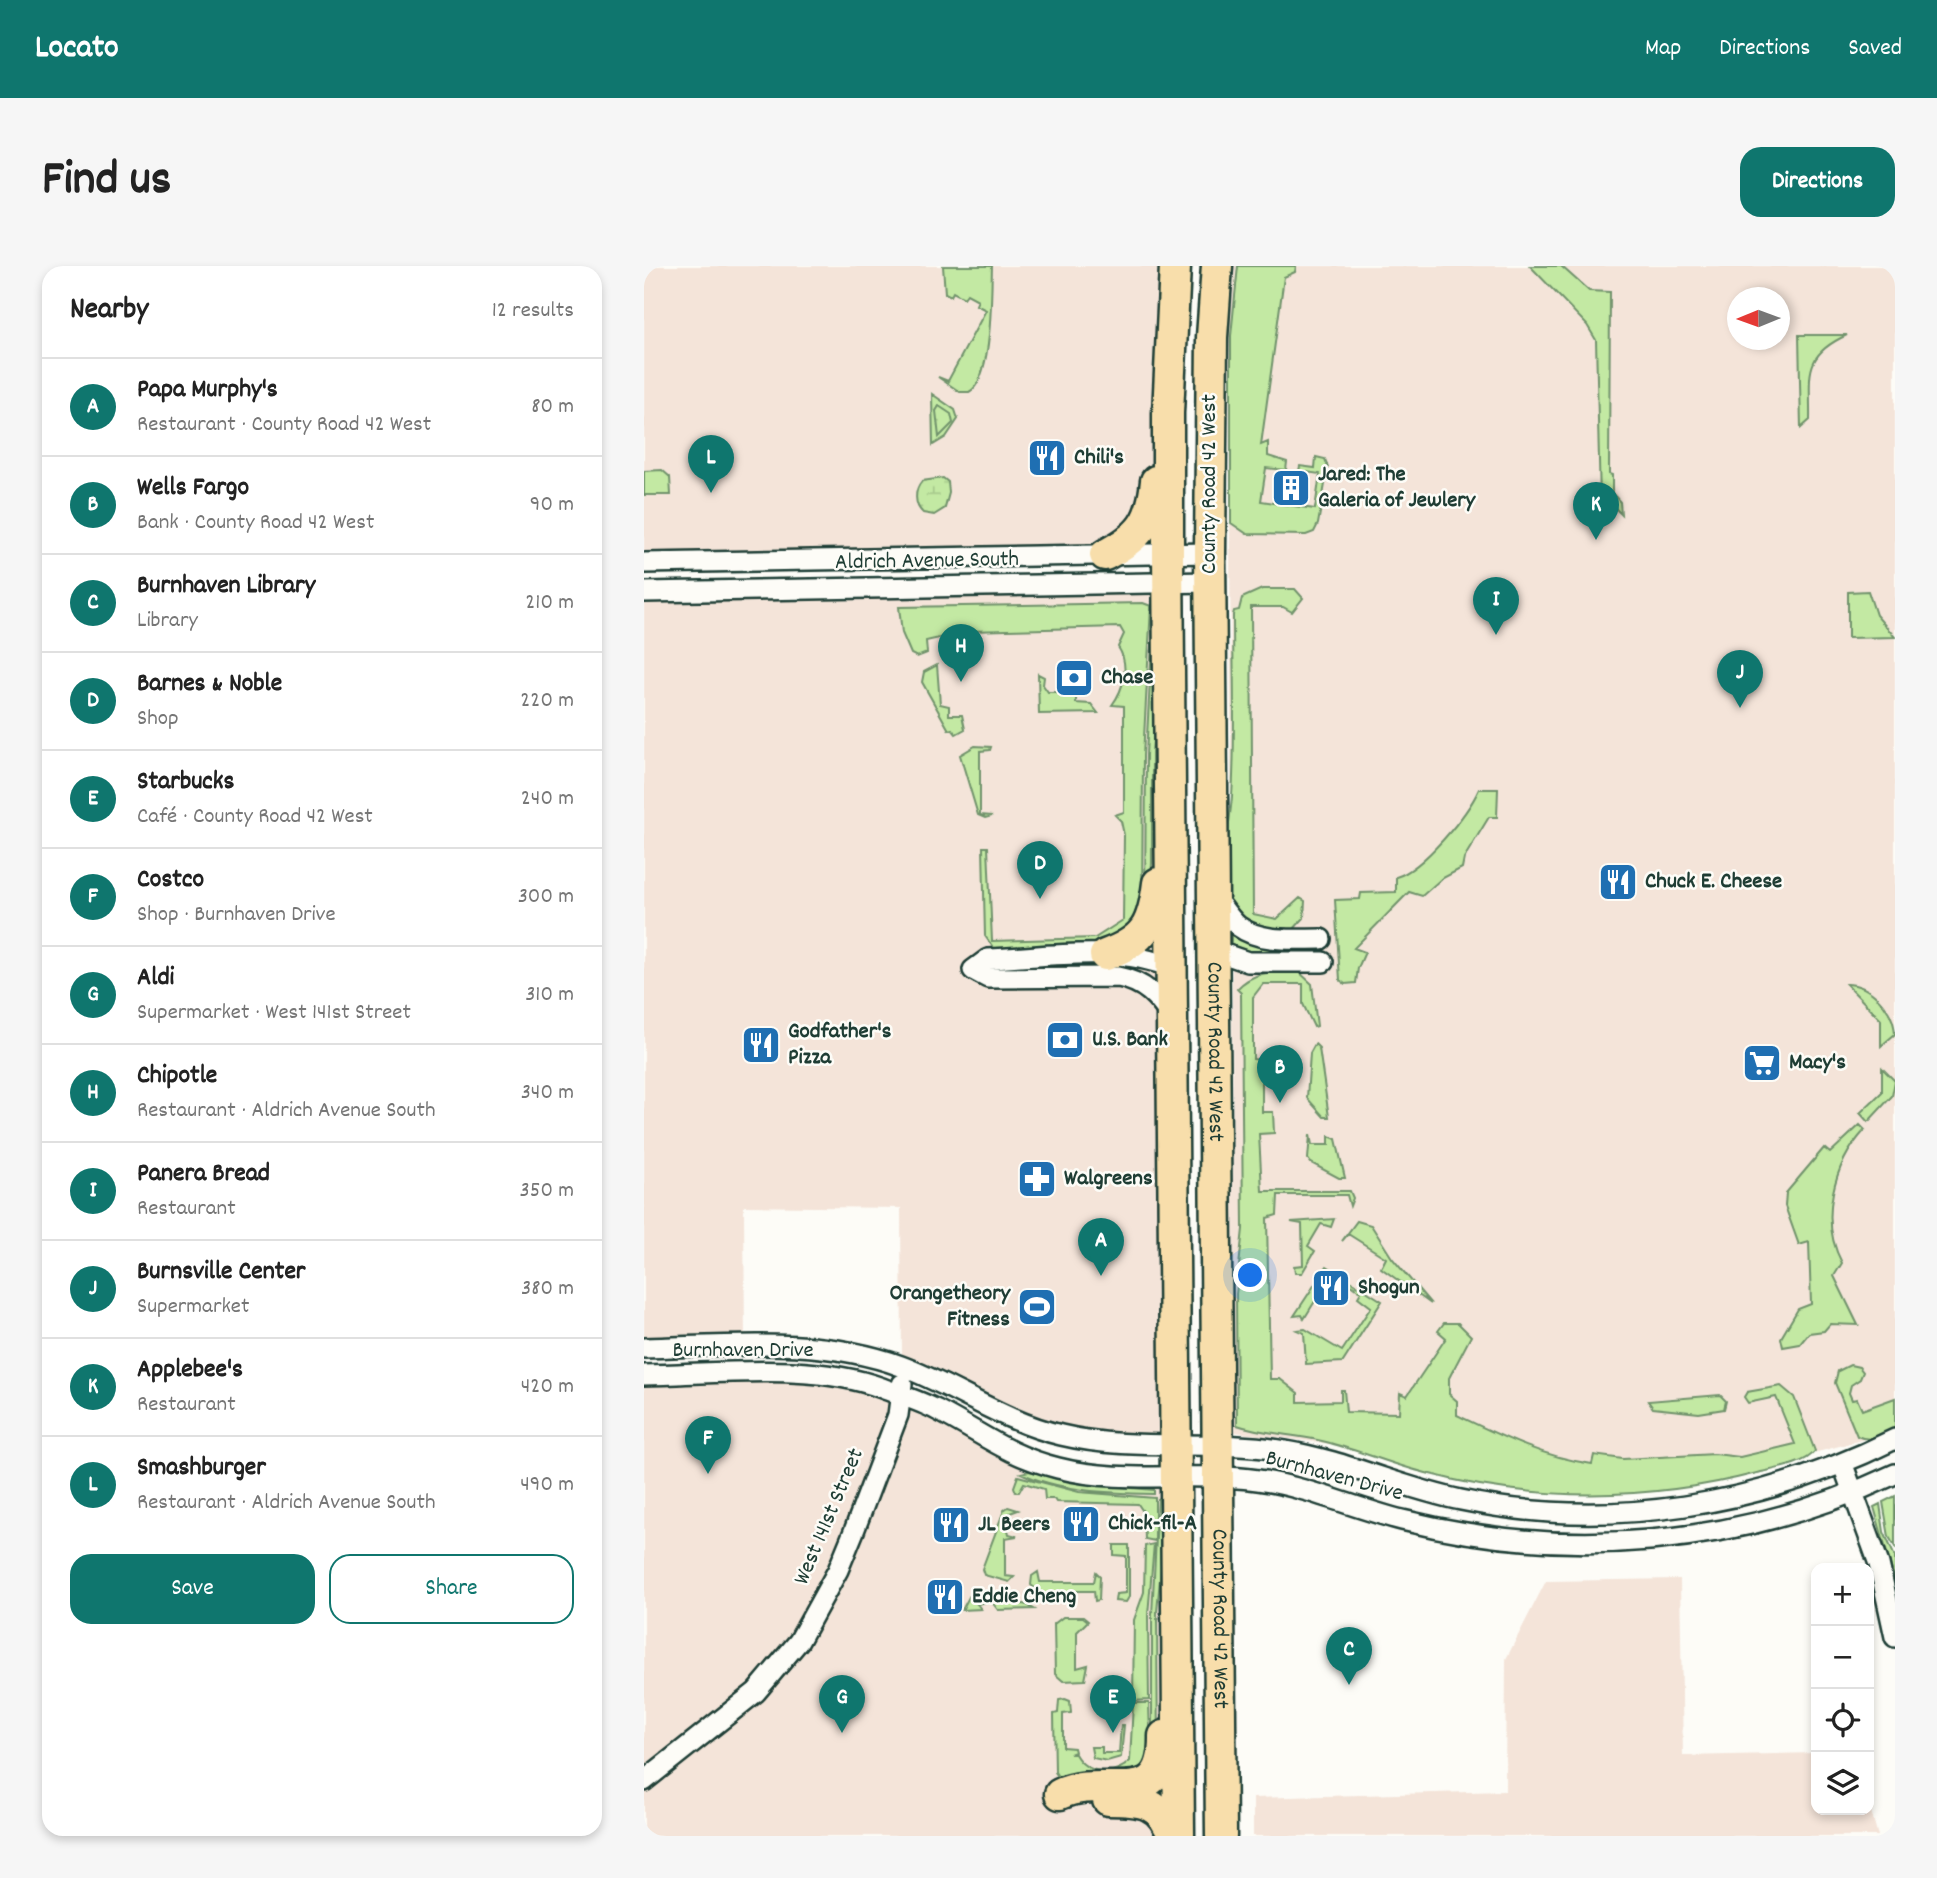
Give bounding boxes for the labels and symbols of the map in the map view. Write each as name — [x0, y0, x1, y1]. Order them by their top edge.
north arrow — [1727, 287, 1790, 350]
street label: County Road 42 West — [1194, 394, 1227, 574]
pin: L — [688, 435, 734, 493]
restaurant icon: Chili's — [1026, 437, 1068, 479]
place label: Chili's — [1074, 442, 1124, 475]
place label: Jared: The Galeria of Jewlery — [1318, 459, 1477, 518]
building icon: Jared: The Galeria of Jewlery — [1270, 467, 1312, 509]
pin: K — [1573, 482, 1619, 540]
street label: Aldrich Avenue South — [835, 544, 1019, 580]
pin: I — [1473, 577, 1519, 635]
pin: H — [938, 624, 984, 682]
pin: J — [1717, 650, 1763, 708]
bank icon: Chase — [1053, 657, 1095, 699]
place label: Chase — [1101, 662, 1154, 695]
pin: D — [1017, 841, 1063, 899]
restaurant icon: Chuck E. Cheese — [1597, 861, 1639, 903]
place label: Chuck E. Cheese — [1645, 866, 1782, 899]
street label: County Road 42 West — [1197, 962, 1232, 1142]
place label: Godfather's Pizza — [788, 1016, 892, 1075]
bank icon: U.S. Bank — [1044, 1019, 1086, 1061]
restaurant icon: Godfather's Pizza — [740, 1024, 782, 1066]
place label: U.S. Bank — [1092, 1024, 1168, 1057]
supermarket icon: Macy's — [1741, 1042, 1783, 1084]
pin: B — [1257, 1045, 1303, 1103]
place label: Macy's — [1789, 1047, 1846, 1080]
pharmacy icon: Walgreens — [1016, 1158, 1058, 1200]
place label: Walgreens — [1064, 1163, 1153, 1196]
pin: A — [1078, 1218, 1124, 1276]
your location — [1233, 1258, 1267, 1292]
restaurant icon: Shogun — [1310, 1267, 1352, 1309]
place label: Shogun — [1358, 1272, 1420, 1305]
place label: Orangetheory Fitness — [889, 1278, 1012, 1337]
sports icon: Orangetheory Fitness — [1016, 1286, 1058, 1328]
street label: Burnhaven Drive — [672, 1335, 814, 1368]
pin: F — [685, 1416, 731, 1474]
street label: West 141st Street — [786, 1443, 874, 1591]
street label: Burnhaven Drive — [1262, 1443, 1406, 1511]
restaurant icon: Chick-fil-A — [1060, 1503, 1102, 1545]
restaurant icon: JL Beers — [930, 1504, 972, 1546]
place label: Chick-fil-A — [1108, 1508, 1197, 1541]
place label: JL Beers — [978, 1509, 1051, 1542]
street label: County Road 42 West — [1202, 1529, 1236, 1709]
restaurant icon: Eddie Cheng — [924, 1576, 966, 1618]
place label: Eddie Cheng — [972, 1581, 1076, 1614]
pin: C — [1326, 1627, 1372, 1685]
pin: G — [819, 1675, 865, 1733]
pin: E — [1090, 1675, 1136, 1733]

